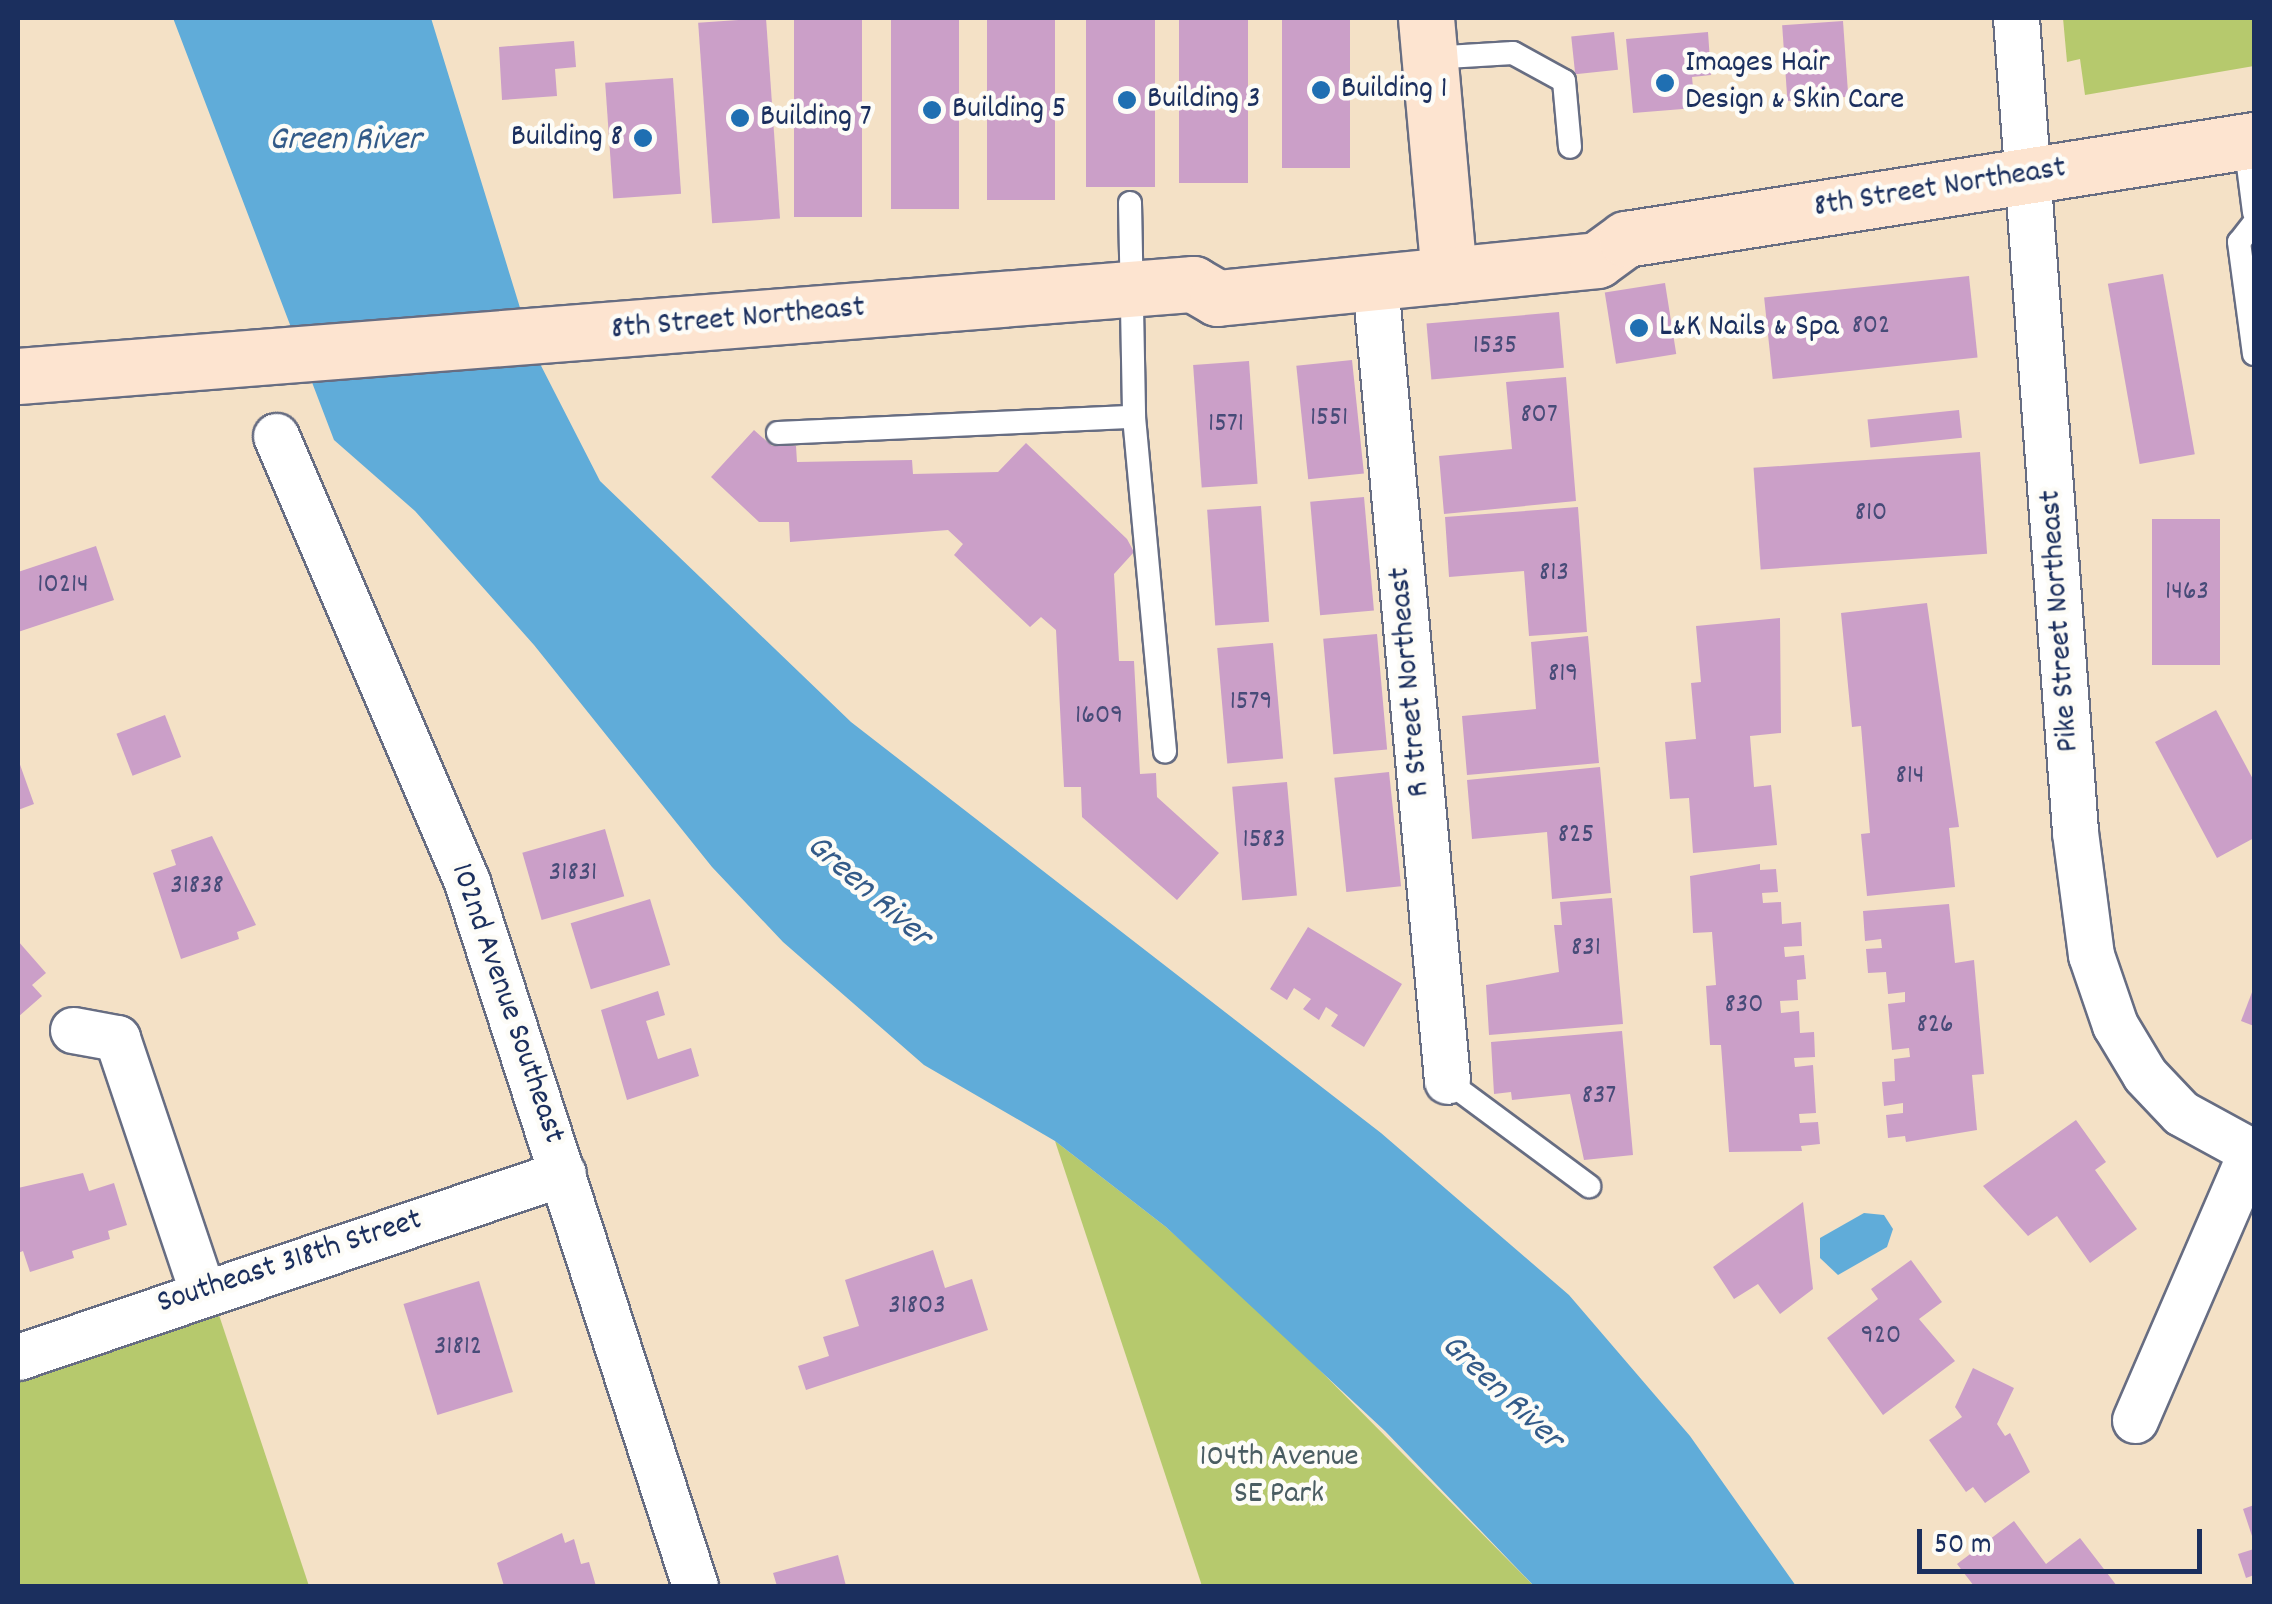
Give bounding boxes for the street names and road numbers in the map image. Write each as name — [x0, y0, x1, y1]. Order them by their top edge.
street label: 8th Street Northeast — [1811, 150, 2069, 228]
street label: 8th Street Northeast — [610, 290, 866, 350]
street label: Pike Street Northeast — [2033, 489, 2089, 753]
street label: R Street Northeast — [1382, 565, 1440, 799]
street label: 102nd Avenue Southeast — [440, 859, 572, 1149]
street label: Southeast 318th Street — [153, 1202, 427, 1324]

